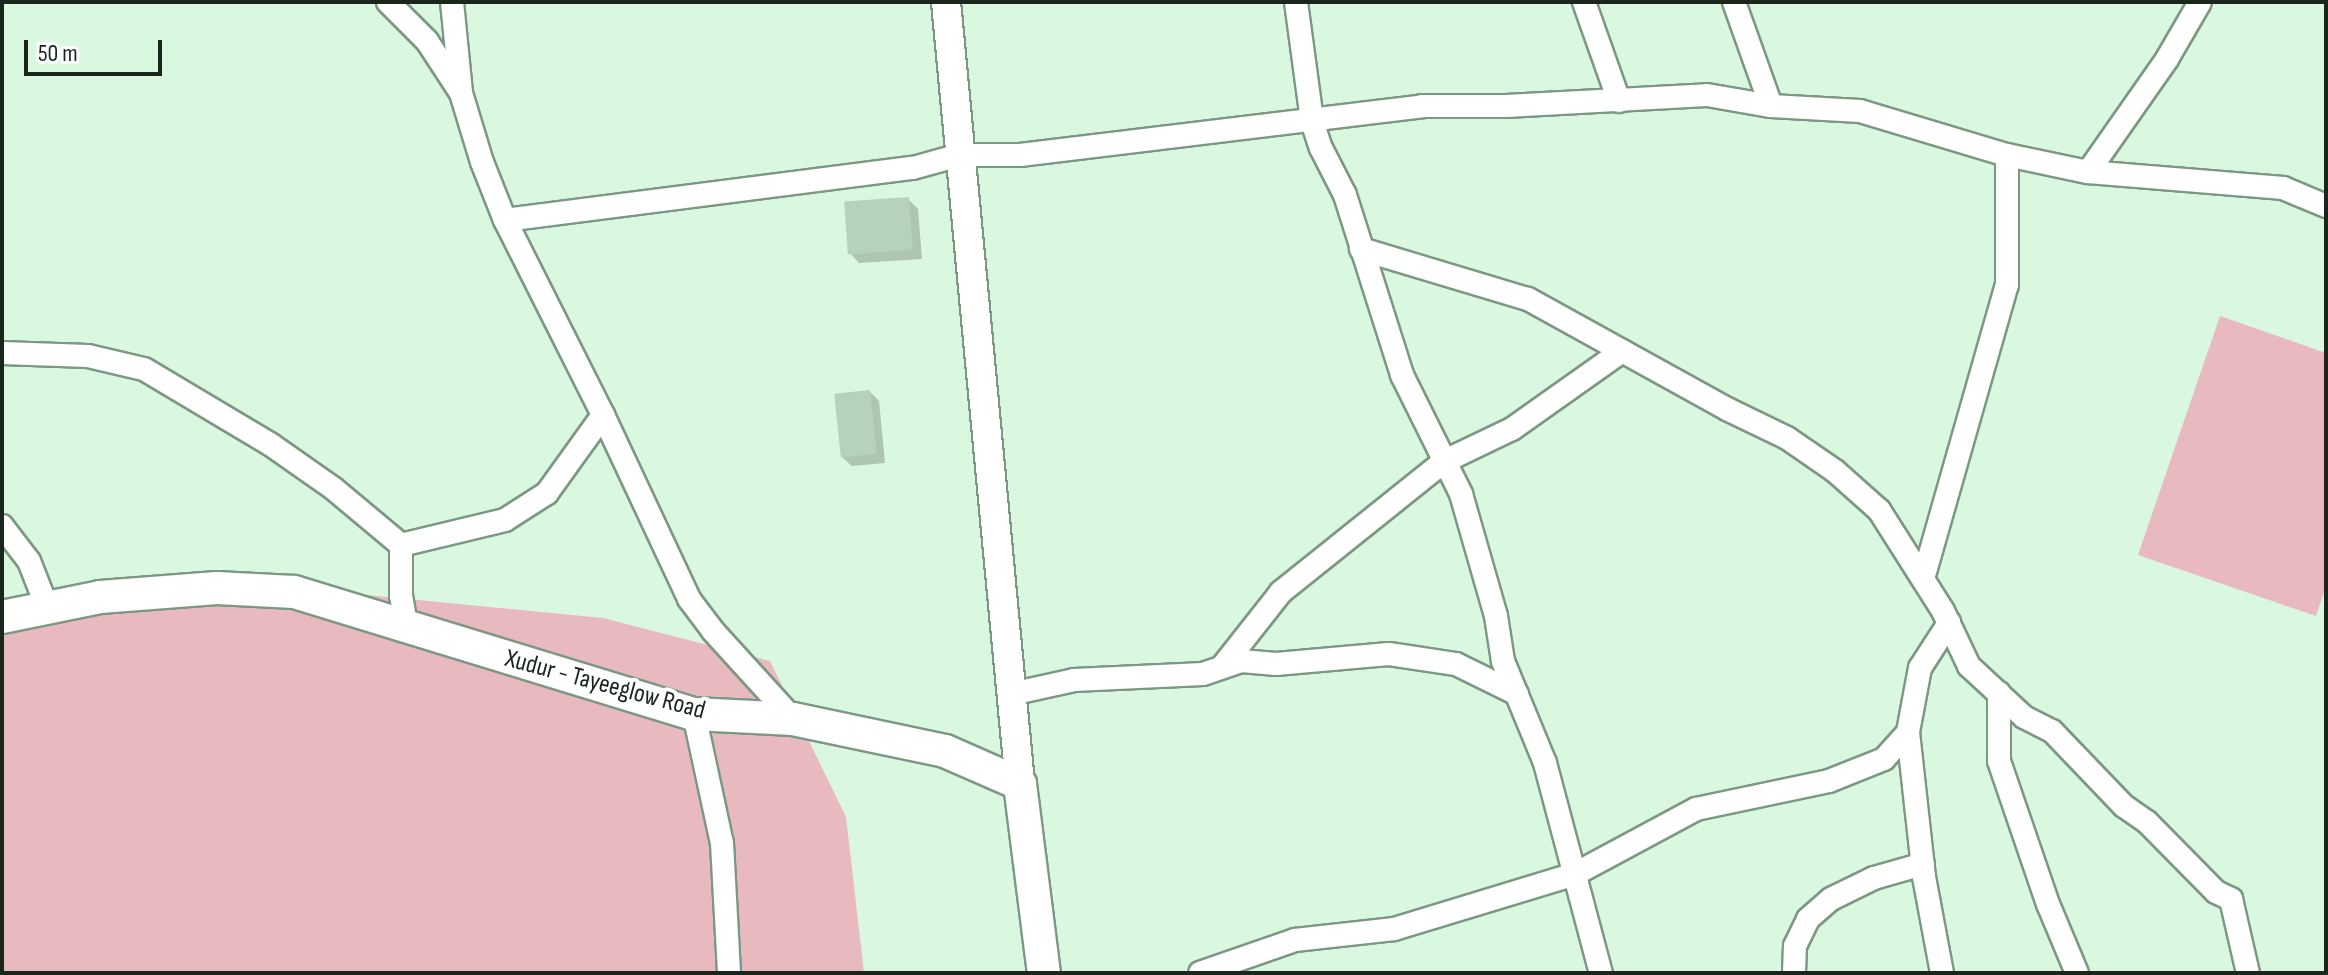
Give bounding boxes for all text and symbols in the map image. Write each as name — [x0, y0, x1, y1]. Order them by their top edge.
scale bar — [28, 24, 166, 74]
text: 50 m — [38, 39, 78, 68]
street label: Xudur - Tayeeglow Road — [501, 643, 709, 727]

